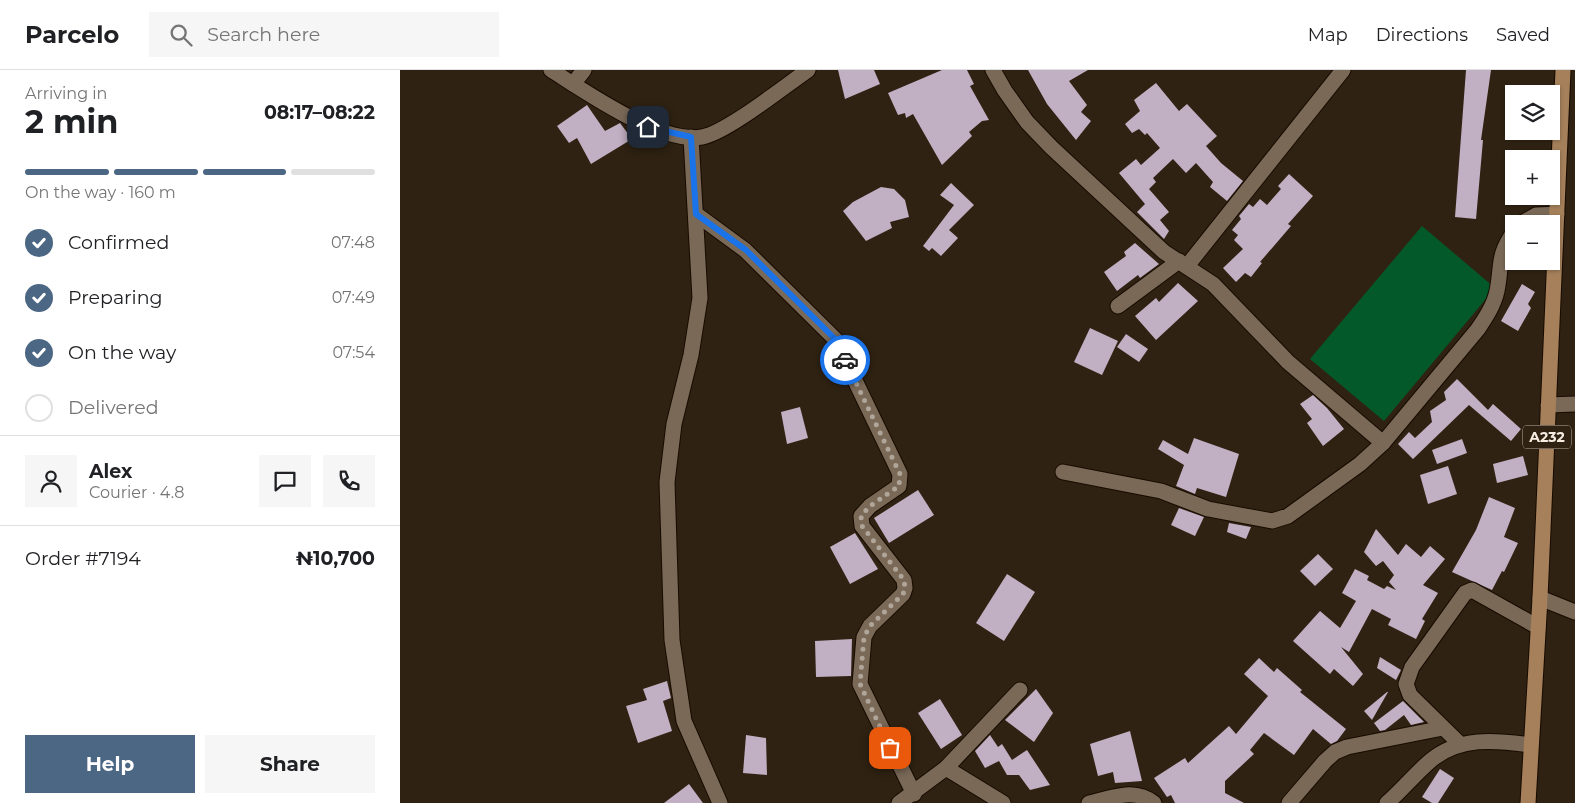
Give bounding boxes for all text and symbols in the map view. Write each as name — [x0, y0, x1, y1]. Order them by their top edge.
search box — [149, 12, 499, 57]
text: Parcelo — [25, 20, 119, 49]
icon: search — [167, 21, 195, 49]
text: Search here — [207, 23, 320, 46]
text: Map — [1308, 24, 1348, 46]
text: Directions — [1376, 24, 1468, 46]
text: Saved — [1496, 24, 1550, 46]
text: Arriving in — [25, 84, 107, 103]
map controls — [1505, 85, 1560, 270]
button: layers — [1505, 85, 1560, 140]
text: 08:17–08:22 — [264, 101, 375, 124]
text: 2 min — [25, 102, 118, 141]
pin — [627, 106, 669, 148]
icon: home — [634, 113, 662, 141]
button: + — [1505, 150, 1560, 205]
text: On the way · 160 m — [25, 183, 176, 202]
button: − — [1505, 215, 1560, 270]
icon: check — [25, 229, 53, 257]
text: Confirmed — [68, 231, 169, 254]
text: 07:48 — [331, 233, 375, 252]
icon: check — [25, 284, 53, 312]
text: Preparing — [68, 286, 163, 309]
text: 07:49 — [332, 288, 375, 307]
courier — [820, 335, 870, 385]
icon: check — [25, 339, 53, 367]
text: On the way — [68, 341, 176, 364]
text: 07:54 — [332, 343, 375, 362]
icon: car — [831, 346, 859, 374]
text: Delivered — [68, 396, 159, 419]
road number: A232 — [1523, 426, 1571, 448]
button: person — [25, 455, 77, 507]
button: chat — [259, 455, 311, 507]
button: phone — [323, 455, 375, 507]
text: Alex — [89, 460, 132, 483]
text: Courier · 4.8 — [89, 483, 185, 502]
text: Order #7194 — [25, 547, 141, 570]
text: ₦10,700 — [296, 547, 375, 570]
pin — [869, 727, 911, 769]
icon: bag — [876, 734, 904, 762]
button: Help — [25, 735, 195, 793]
button: Share — [205, 735, 375, 793]

